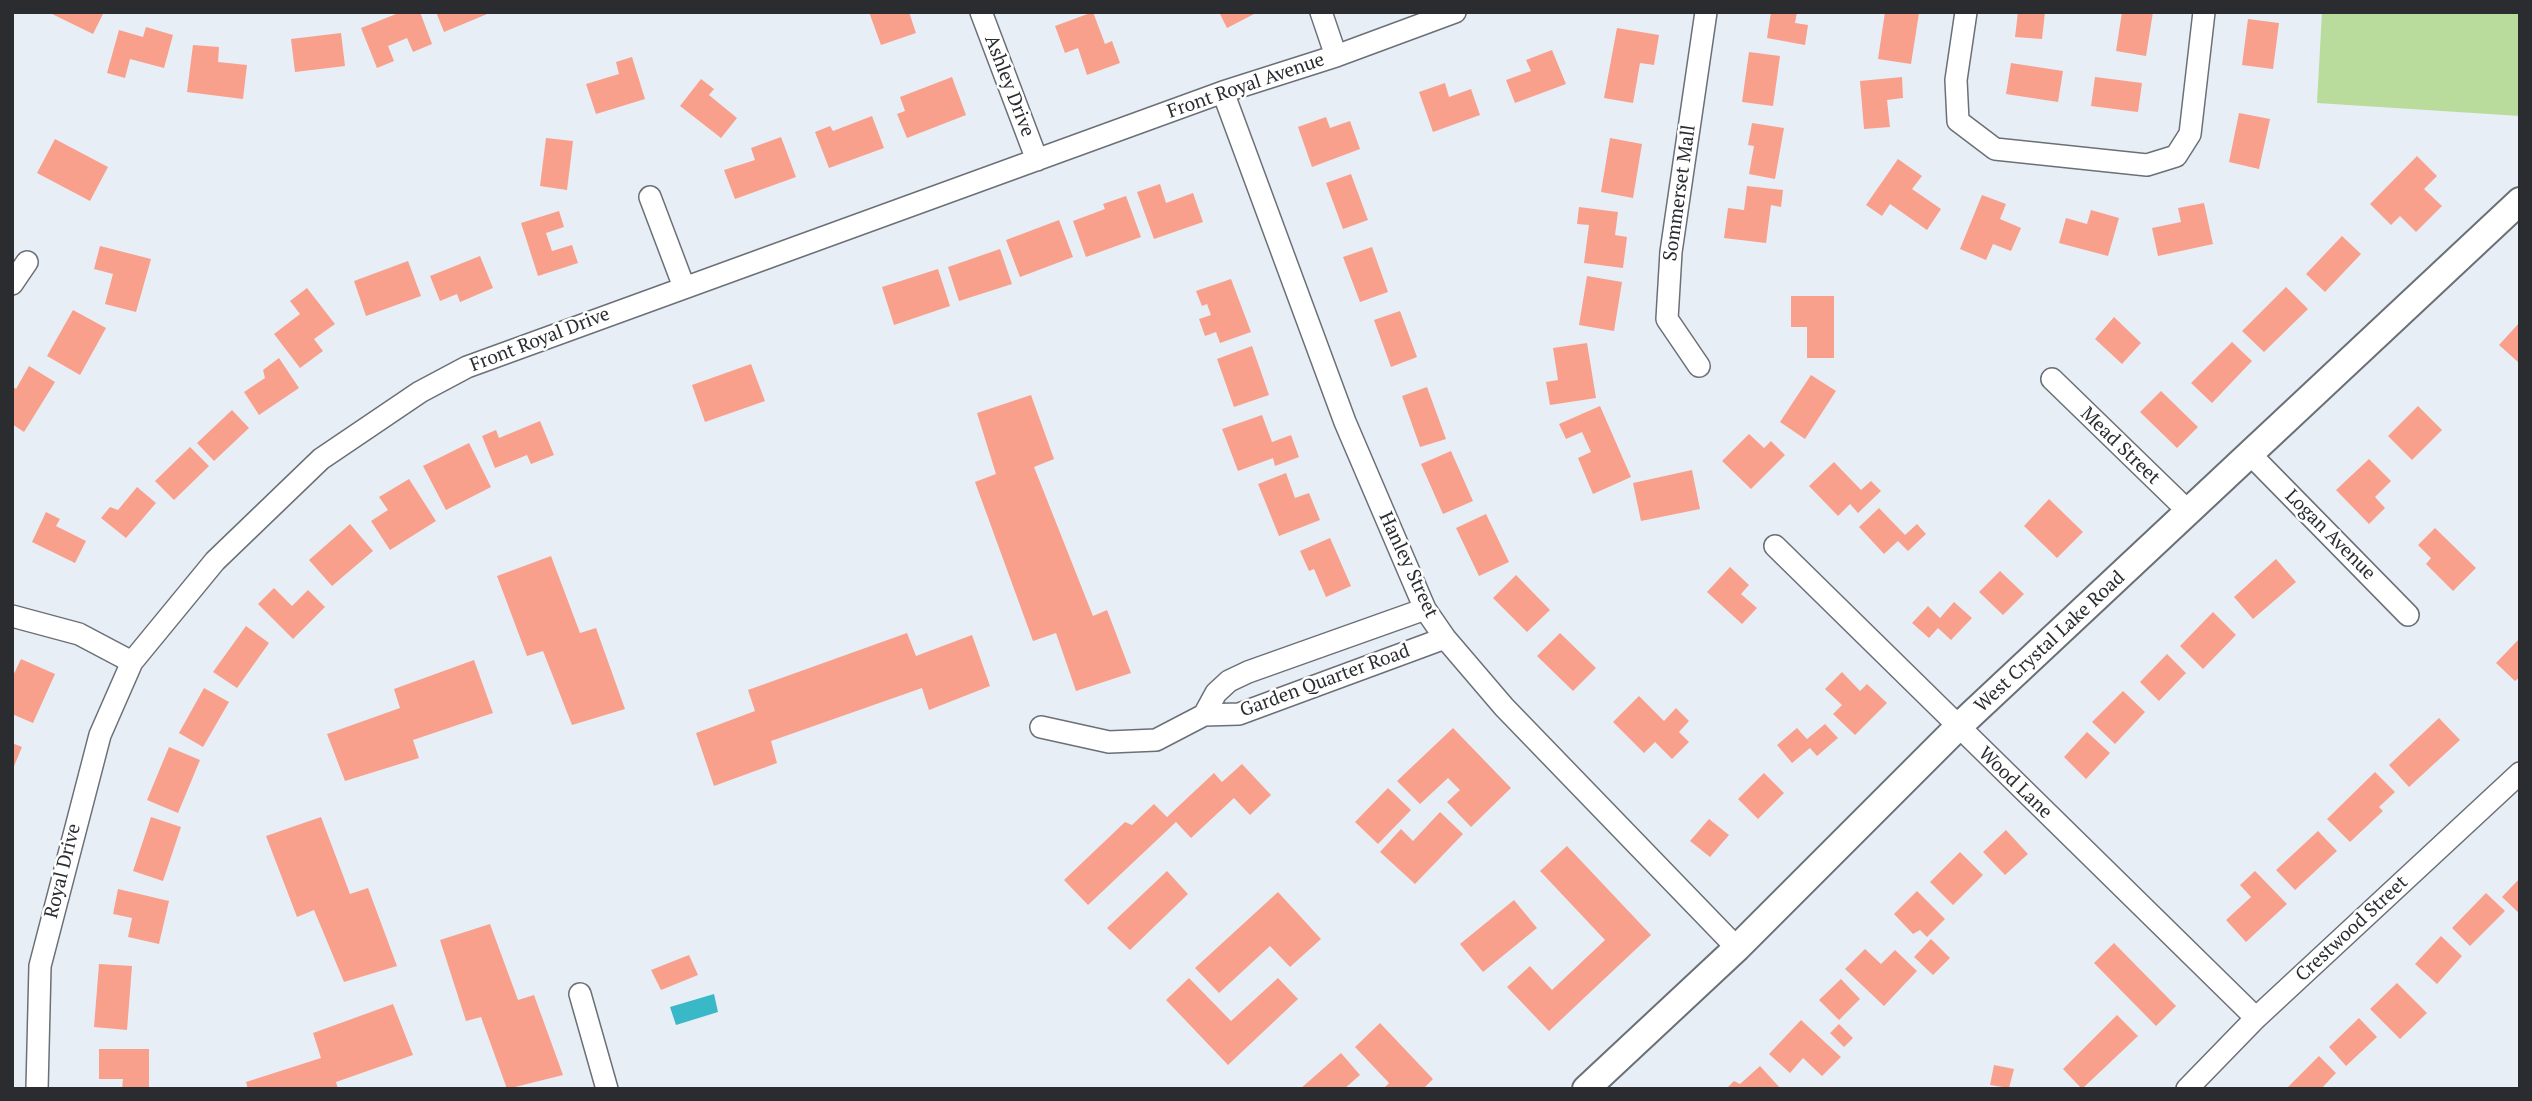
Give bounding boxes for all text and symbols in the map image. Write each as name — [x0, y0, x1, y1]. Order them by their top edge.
street label: Ashley Drive — [979, 32, 1039, 140]
street label: Front Royal Avenue — [1164, 48, 1328, 124]
street label: Sommerset Mall — [1659, 123, 1701, 263]
street label: Front Royal Drive — [467, 303, 613, 377]
street label: Mead Street — [2076, 403, 2164, 489]
street label: Logan Avenue — [2280, 485, 2380, 585]
street label: Hanley Street — [1373, 508, 1443, 622]
street label: West Crystal Lake Road — [1970, 567, 2130, 717]
street label: Garden Quarter Road — [1237, 640, 1413, 722]
street label: Wood Lane — [1973, 742, 2057, 824]
street label: Royal Drive — [40, 821, 86, 921]
street label: Crestwood Street — [2291, 871, 2413, 987]

